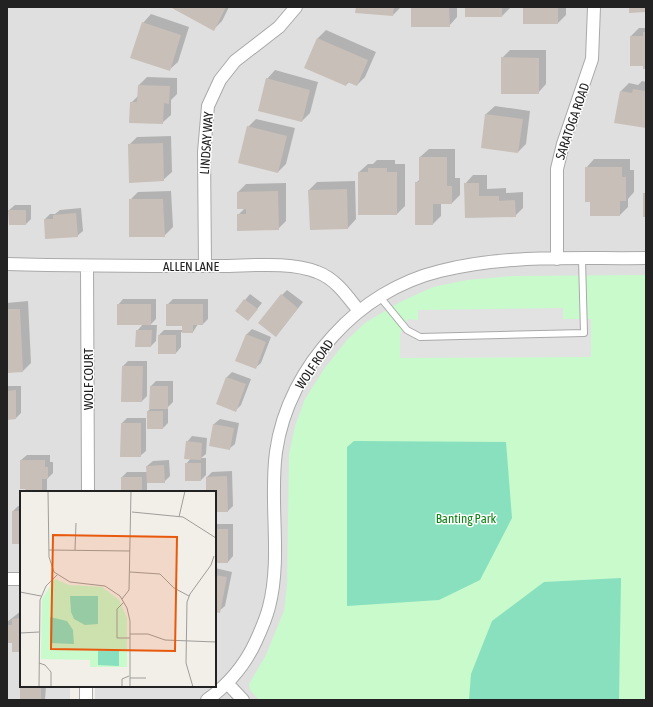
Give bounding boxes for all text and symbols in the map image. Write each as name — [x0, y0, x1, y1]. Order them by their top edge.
street label: SARATOGA ROAD — [552, 81, 593, 161]
street label: LINDSAY WAY — [197, 111, 216, 175]
street label: ALLEN LANE — [163, 259, 219, 274]
street label: WOLF ROAD — [292, 337, 336, 392]
street label: WOLF COURT — [81, 348, 96, 410]
inset map — [20, 491, 216, 687]
park label: Banting Park — [436, 511, 497, 526]

